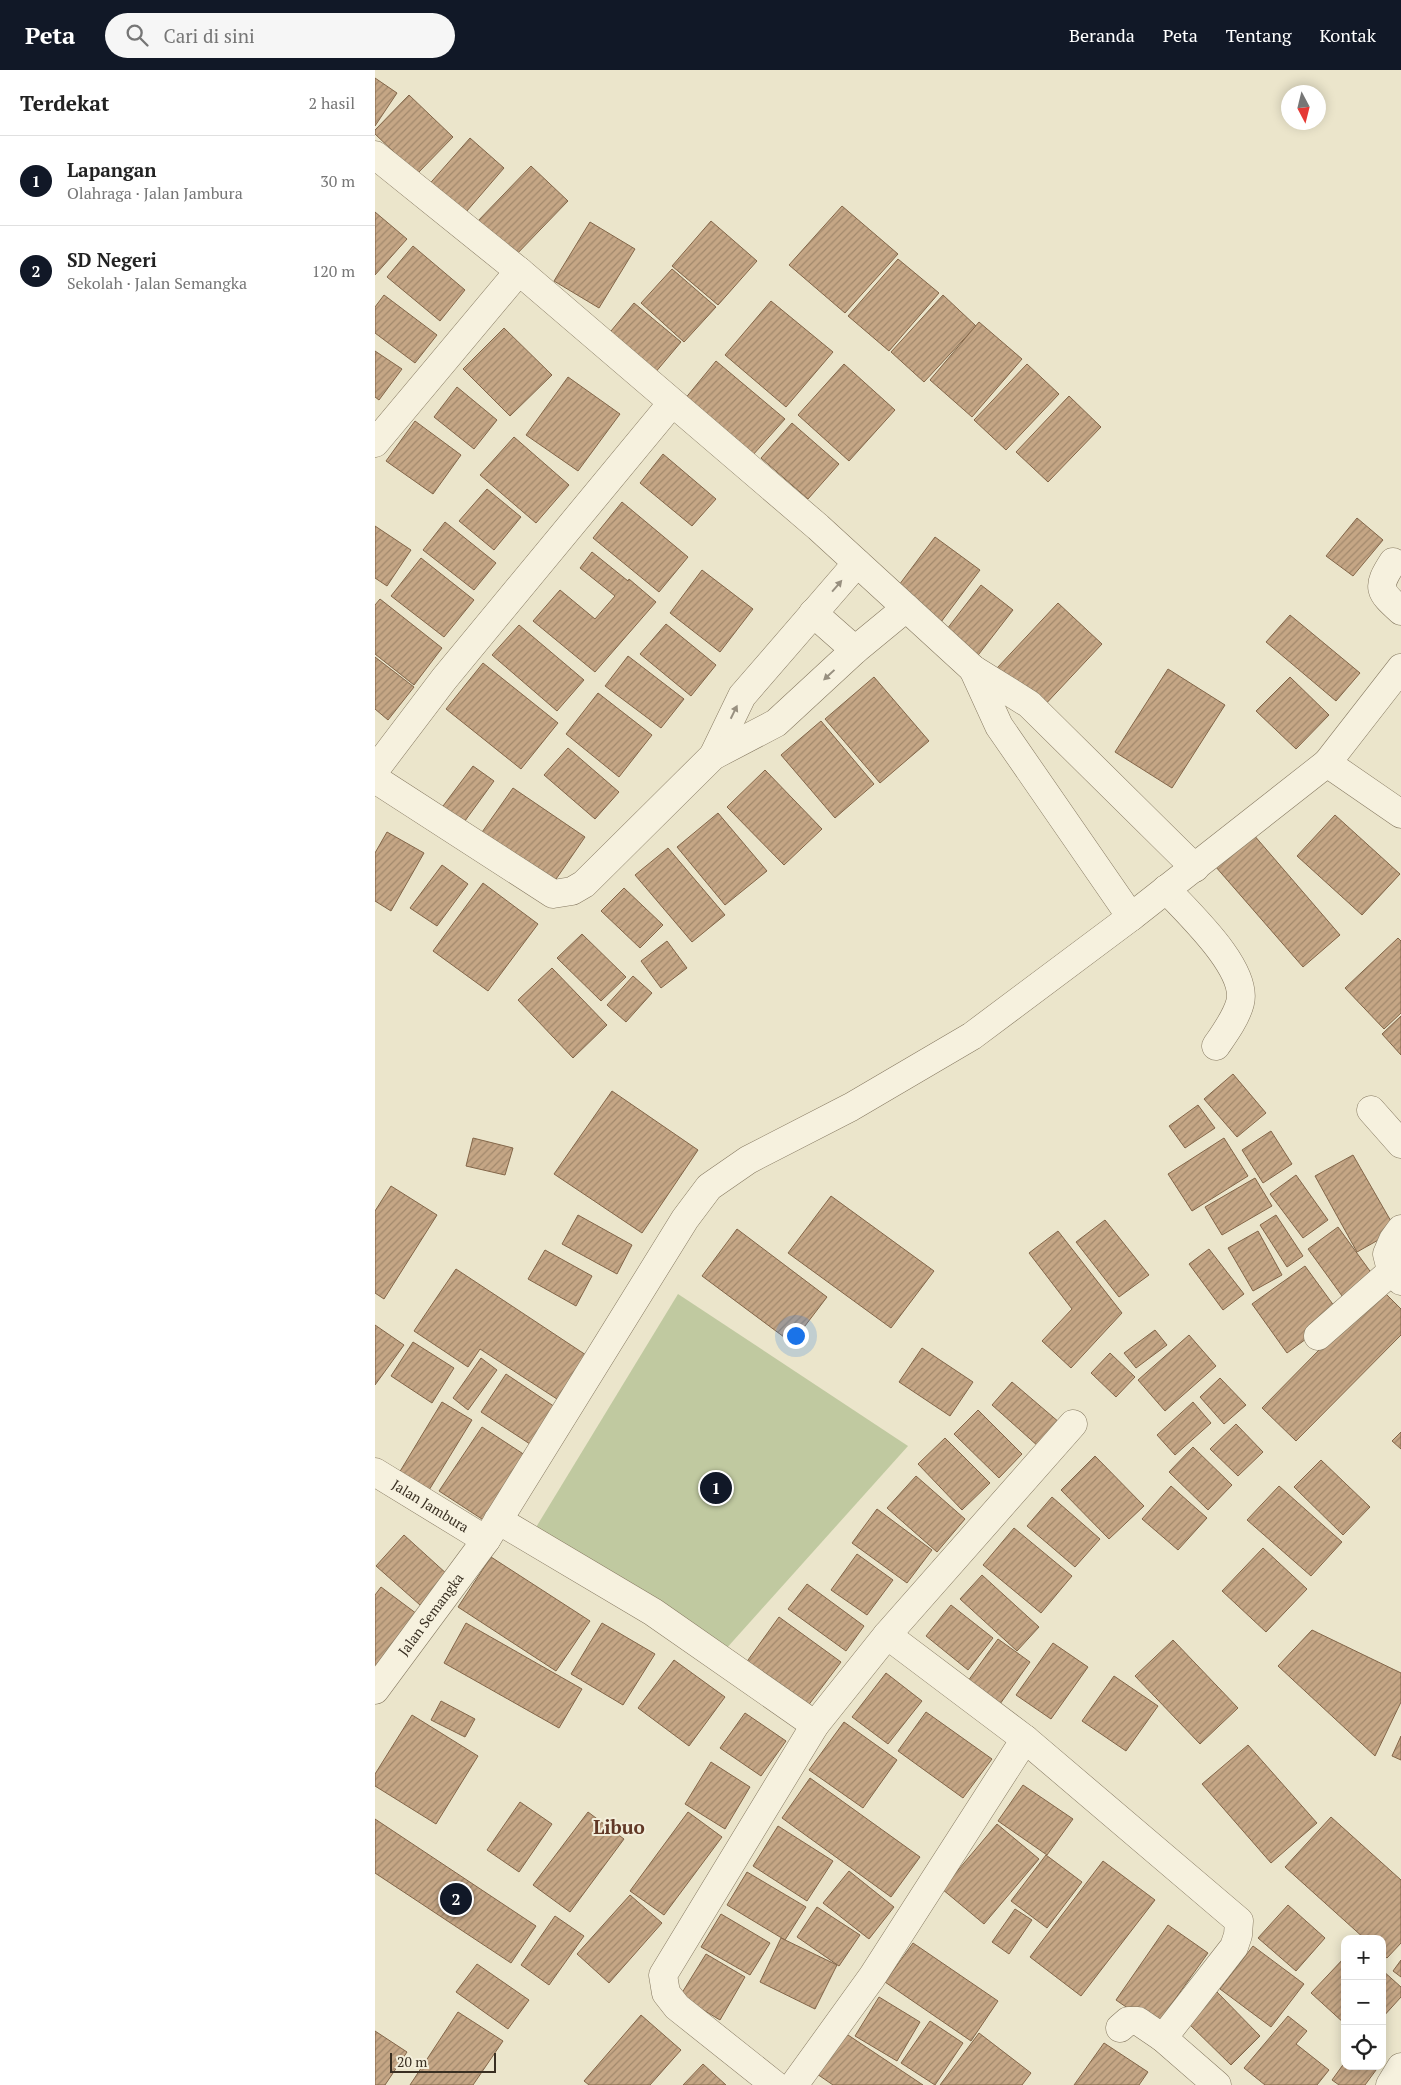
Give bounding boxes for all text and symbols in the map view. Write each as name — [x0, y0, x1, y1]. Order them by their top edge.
search box — [105, 13, 455, 58]
text: Peta — [25, 19, 75, 51]
icon: search — [123, 21, 151, 49]
text: Cari di sini — [163, 23, 255, 48]
text: Beranda — [1069, 23, 1135, 47]
text: Peta — [1163, 23, 1198, 47]
text: Tentang — [1226, 23, 1292, 47]
text: Kontak — [1320, 23, 1376, 47]
north arrow — [1281, 85, 1326, 130]
text: Terdekat — [20, 89, 109, 117]
text: 2 hasil — [309, 92, 355, 114]
text: Lapangan — [67, 157, 157, 182]
text: 1 — [31, 170, 41, 192]
text: 30 m — [320, 170, 355, 192]
text: Olahraga · Jalan Jambura — [67, 182, 243, 204]
text: SD Negeri — [67, 247, 157, 272]
text: 2 — [31, 260, 41, 282]
text: 120 m — [312, 260, 355, 282]
text: Sekolah · Jalan Semangka — [67, 272, 247, 294]
one-way arrow — [831, 580, 842, 593]
one-way arrow — [823, 669, 835, 680]
one-way arrow — [730, 705, 738, 719]
your location — [783, 1323, 809, 1349]
pin: 1 — [700, 1469, 732, 1507]
street label: Jalan Jambura — [389, 1475, 473, 1536]
street label: Jalan Semangka — [394, 1569, 467, 1659]
district label: Libuo — [593, 1814, 645, 1839]
pin: 2 — [440, 1880, 472, 1918]
map controls — [1341, 1935, 1386, 2070]
button: + — [1341, 1935, 1386, 1980]
button: − — [1341, 1980, 1386, 2025]
button: locate — [1341, 2025, 1386, 2070]
scale bar — [390, 2050, 496, 2073]
text: 20 m — [397, 2052, 427, 2071]

